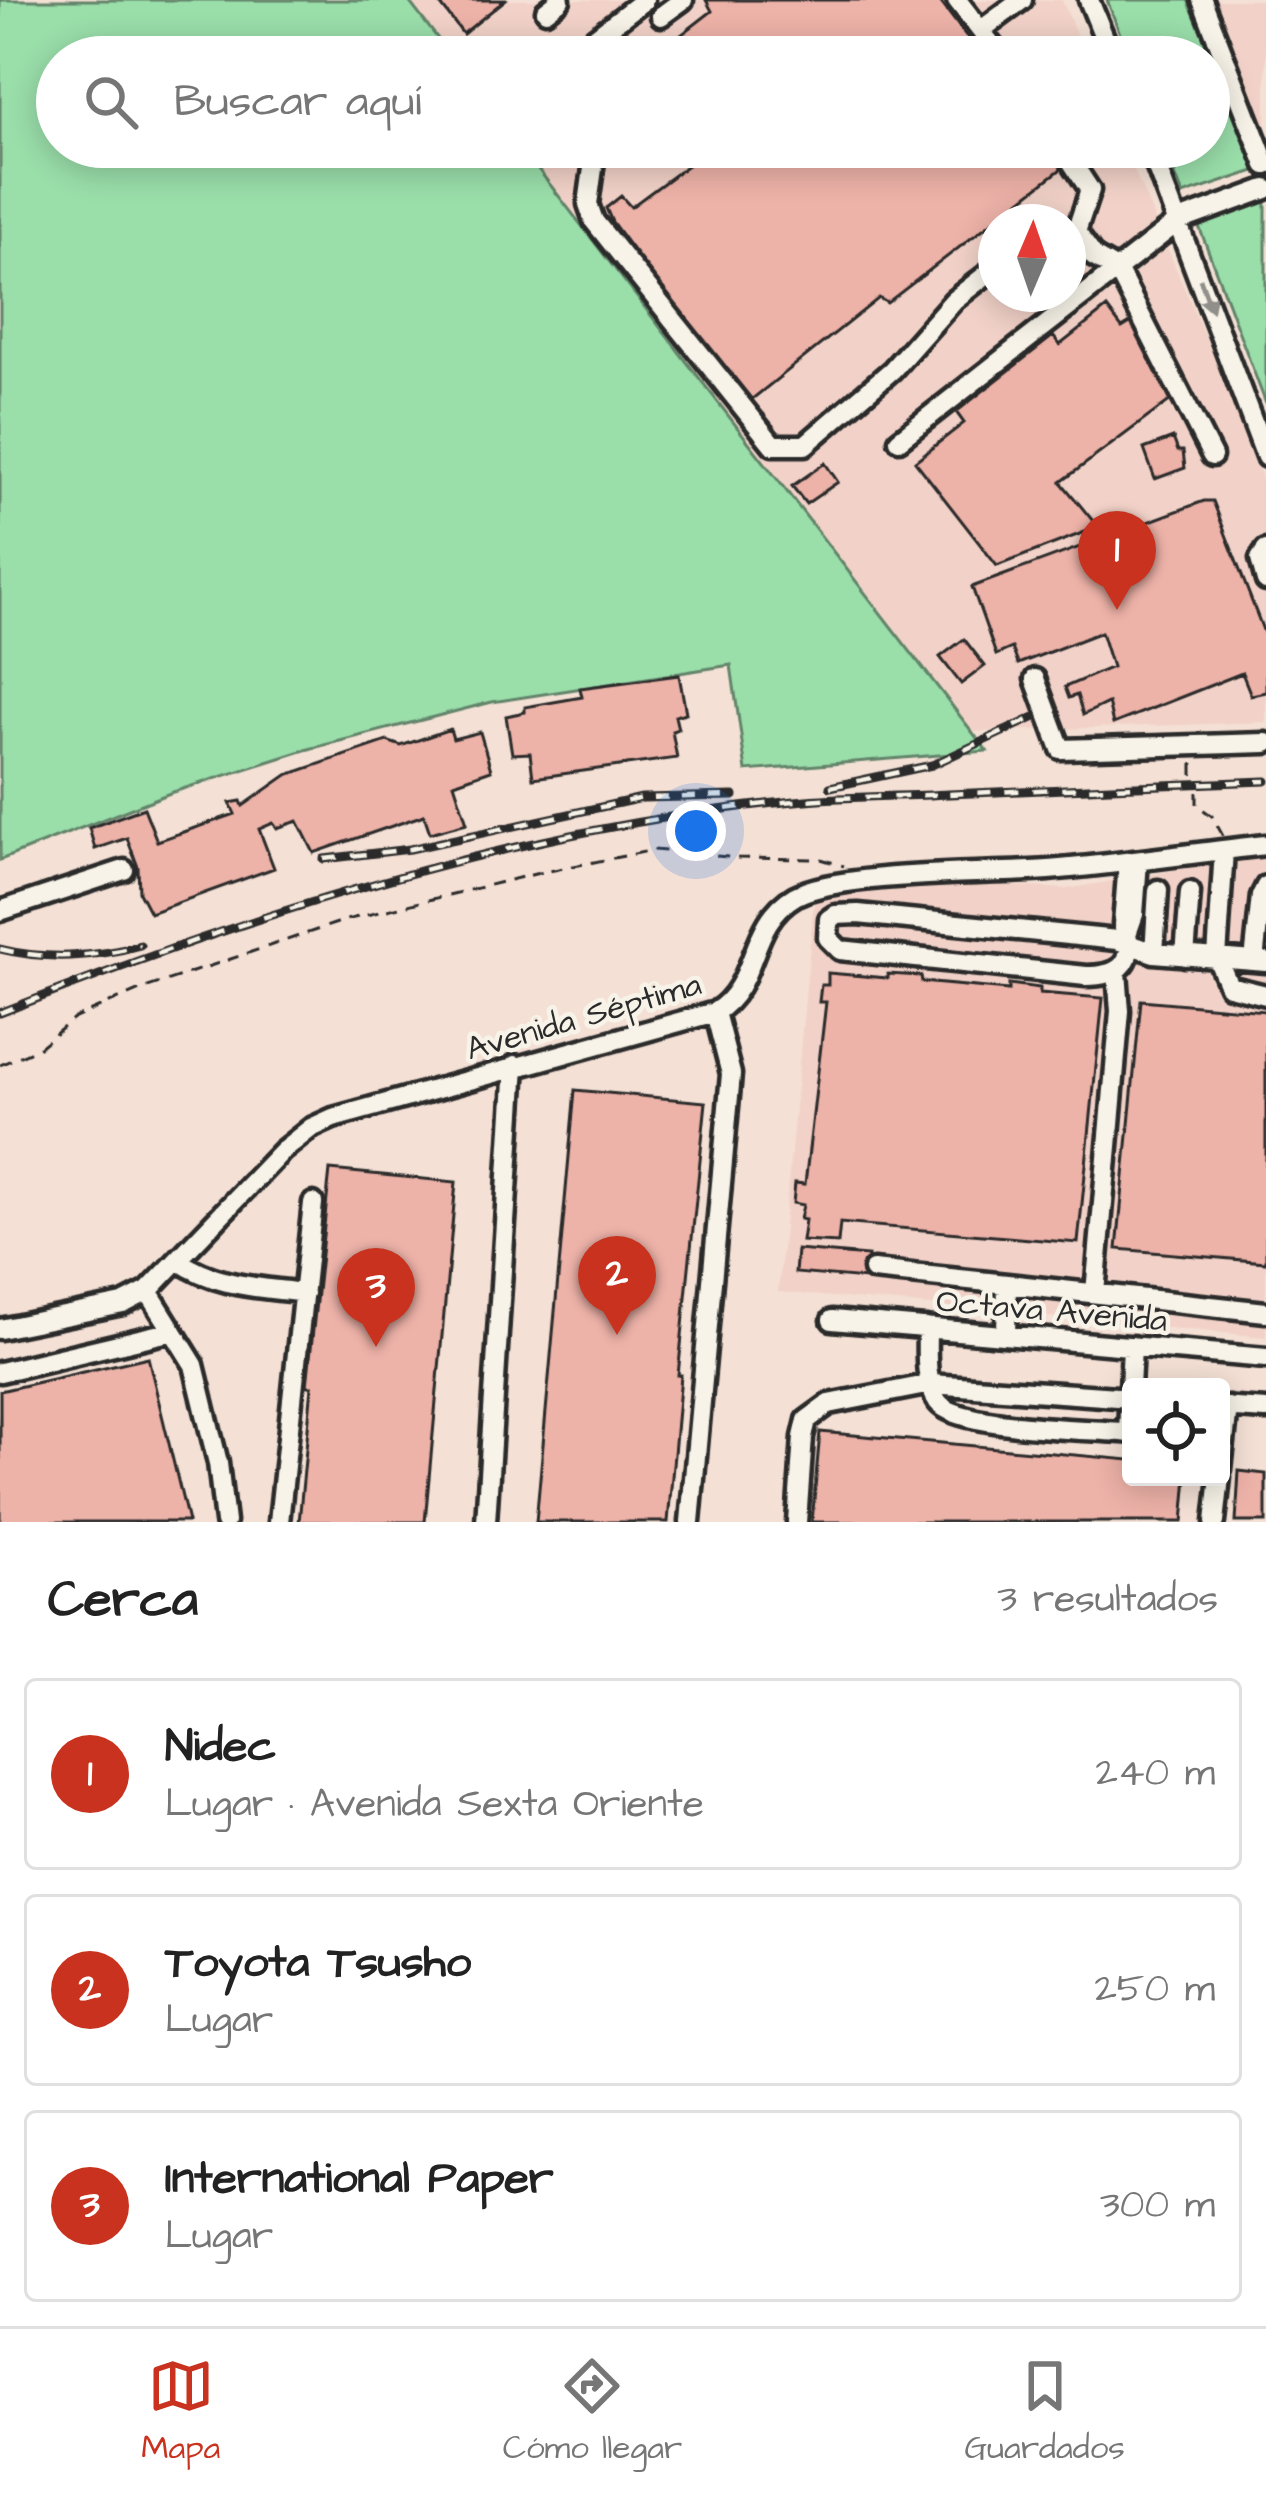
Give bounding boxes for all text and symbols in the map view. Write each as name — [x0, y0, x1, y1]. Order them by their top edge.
search box — [36, 36, 1230, 168]
icon: search — [78, 69, 144, 135]
text: Buscar aquí — [174, 71, 421, 133]
north arrow — [978, 204, 1086, 312]
one-way arrow — [1198, 277, 1217, 313]
pin: 1 — [1078, 511, 1156, 610]
your location — [666, 801, 726, 861]
street label: Avenida Séptima — [461, 961, 707, 1072]
pin: 2 — [578, 1236, 656, 1335]
pin: 3 — [337, 1248, 415, 1347]
street label: Octava Avenida — [934, 1278, 1169, 1344]
map controls — [1122, 1378, 1230, 1486]
button: locate — [1122, 1378, 1230, 1486]
text: Cerca — [48, 1565, 198, 1636]
text: 3 resultados — [997, 1573, 1218, 1627]
text: Nidec — [165, 1716, 276, 1778]
text: 1 — [88, 1747, 93, 1801]
text: 240 m — [1096, 1747, 1215, 1801]
text: Lugar · Avenida Sexta Oriente — [165, 1778, 704, 1832]
text: Toyota Tsusho — [165, 1932, 471, 1994]
text: 2 — [79, 1963, 101, 2017]
text: 250 m — [1094, 1963, 1215, 2017]
text: Lugar — [165, 1994, 273, 2048]
text: International Paper — [165, 2148, 554, 2210]
text: 3 — [80, 2179, 100, 2233]
text: 300 m — [1100, 2179, 1215, 2233]
text: Lugar — [165, 2210, 273, 2264]
tab: Mapa — [141, 2353, 220, 2471]
tab: Cómo llegar — [503, 2353, 682, 2471]
tab: Guardados — [965, 2353, 1125, 2471]

